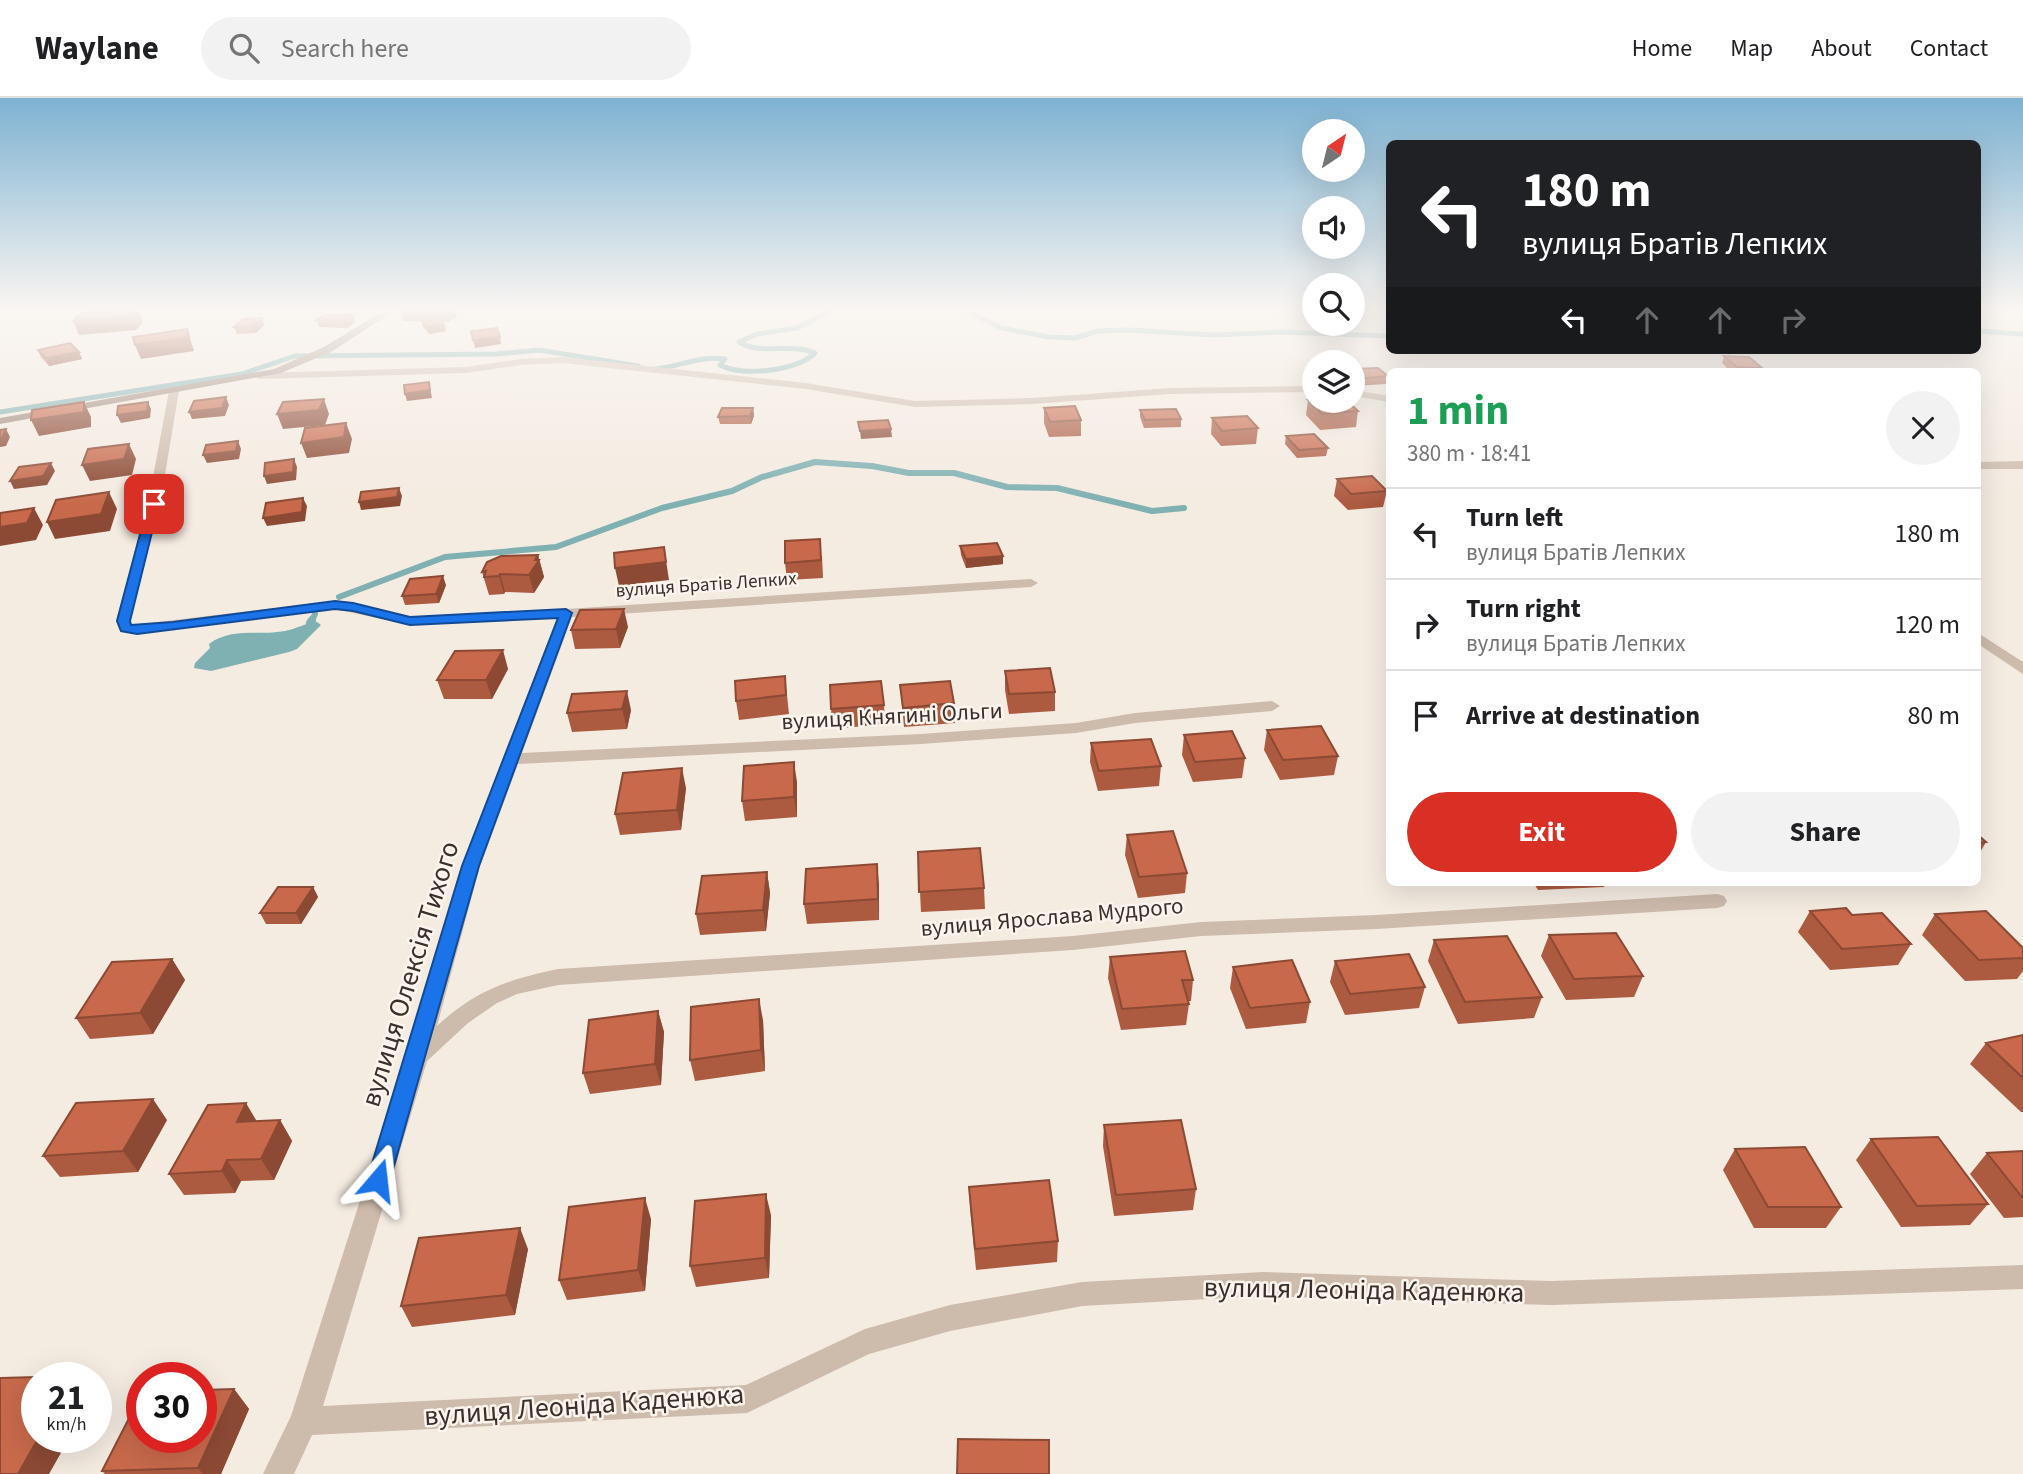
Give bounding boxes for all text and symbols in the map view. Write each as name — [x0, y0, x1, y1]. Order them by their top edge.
search box — [201, 17, 691, 80]
text: Waylane — [35, 25, 159, 72]
icon: search — [225, 29, 263, 67]
text: Search here — [281, 30, 409, 67]
text: Home — [1632, 31, 1692, 66]
text: Map — [1730, 31, 1773, 66]
text: About — [1811, 31, 1872, 66]
text: Contact — [1910, 31, 1988, 66]
north arrow — [1302, 119, 1365, 182]
map controls — [1302, 119, 1365, 413]
text: 180 m — [1522, 156, 1651, 226]
icon: left — [1407, 168, 1498, 259]
button: sound — [1302, 196, 1365, 259]
text: вулиця Братів Лепких — [1522, 221, 1827, 267]
button: search — [1302, 273, 1365, 336]
icon: left — [1555, 301, 1593, 339]
icon: ahead — [1628, 301, 1666, 339]
icon: ahead — [1701, 301, 1739, 339]
icon: right — [1774, 301, 1812, 339]
button: layers — [1302, 350, 1365, 413]
text: 1 min — [1407, 381, 1509, 441]
button: close — [1886, 391, 1960, 465]
text: 380 m · 18:41 — [1407, 437, 1531, 470]
pin — [124, 474, 184, 534]
icon: arrive — [135, 485, 173, 523]
text: Turn left — [1466, 499, 1563, 536]
icon: left — [1407, 515, 1445, 553]
text: 180 m — [1894, 515, 1960, 552]
text: вулиця Братів Лепких — [1466, 536, 1686, 569]
street label: вулиця Братів Лепких — [615, 565, 798, 605]
text: Turn right — [1466, 590, 1581, 627]
icon: right — [1407, 606, 1445, 644]
text: 120 m — [1894, 606, 1960, 643]
text: вулиця Братів Лепких — [1466, 627, 1686, 660]
street label: вулиця Княгині Ольги — [781, 694, 1003, 738]
icon: arrive — [1407, 697, 1445, 735]
text: Arrive at destination — [1466, 697, 1700, 734]
text: 80 m — [1907, 697, 1960, 734]
button: Exit — [1407, 792, 1677, 872]
button: Share — [1691, 792, 1960, 872]
street label: вулиця Олексія Тихого — [351, 836, 469, 1112]
street label: вулиця Ярослава Мудрого — [919, 889, 1185, 945]
position arrow — [341, 1143, 415, 1217]
street label: вулиця Леоніда Каденюка — [1203, 1267, 1525, 1313]
speed limit sign: 30 — [126, 1362, 217, 1453]
text: 21 — [48, 1373, 85, 1423]
street label: вулиця Леоніда Каденюка — [423, 1374, 745, 1436]
text: km/h — [47, 1412, 86, 1437]

